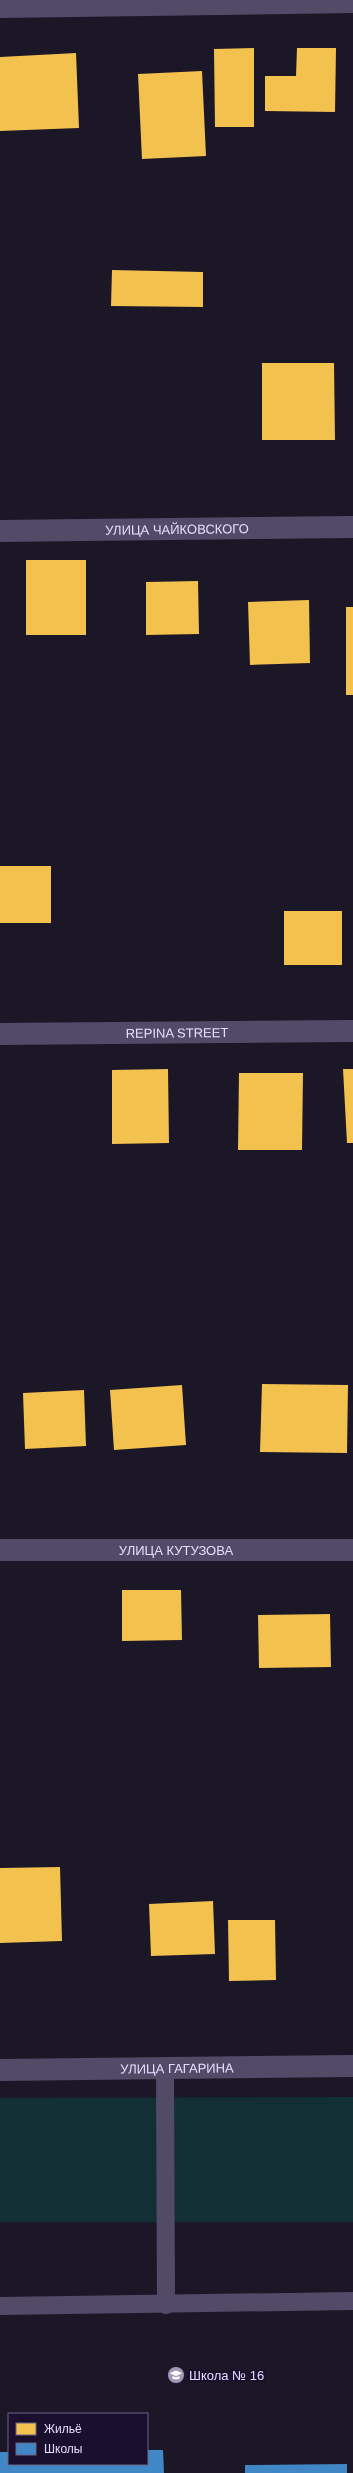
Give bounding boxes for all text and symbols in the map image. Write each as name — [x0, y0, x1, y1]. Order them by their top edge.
street label: УЛИЦА ЧАЙКОВСКОГО — [105, 521, 249, 537]
street label: REPINA STREET — [126, 1025, 228, 1040]
street label: УЛИЦА КУТУЗОВА — [119, 1543, 233, 1558]
street label: УЛИЦА ГАГАРИНА — [120, 2060, 234, 2076]
school or university icon: Школа № 16 — [166, 2365, 186, 2385]
place label: Школа № 16 — [189, 2368, 264, 2383]
legend — [8, 2413, 148, 2465]
text: Жильё — [44, 2422, 82, 2436]
text: Школы — [44, 2442, 82, 2456]

